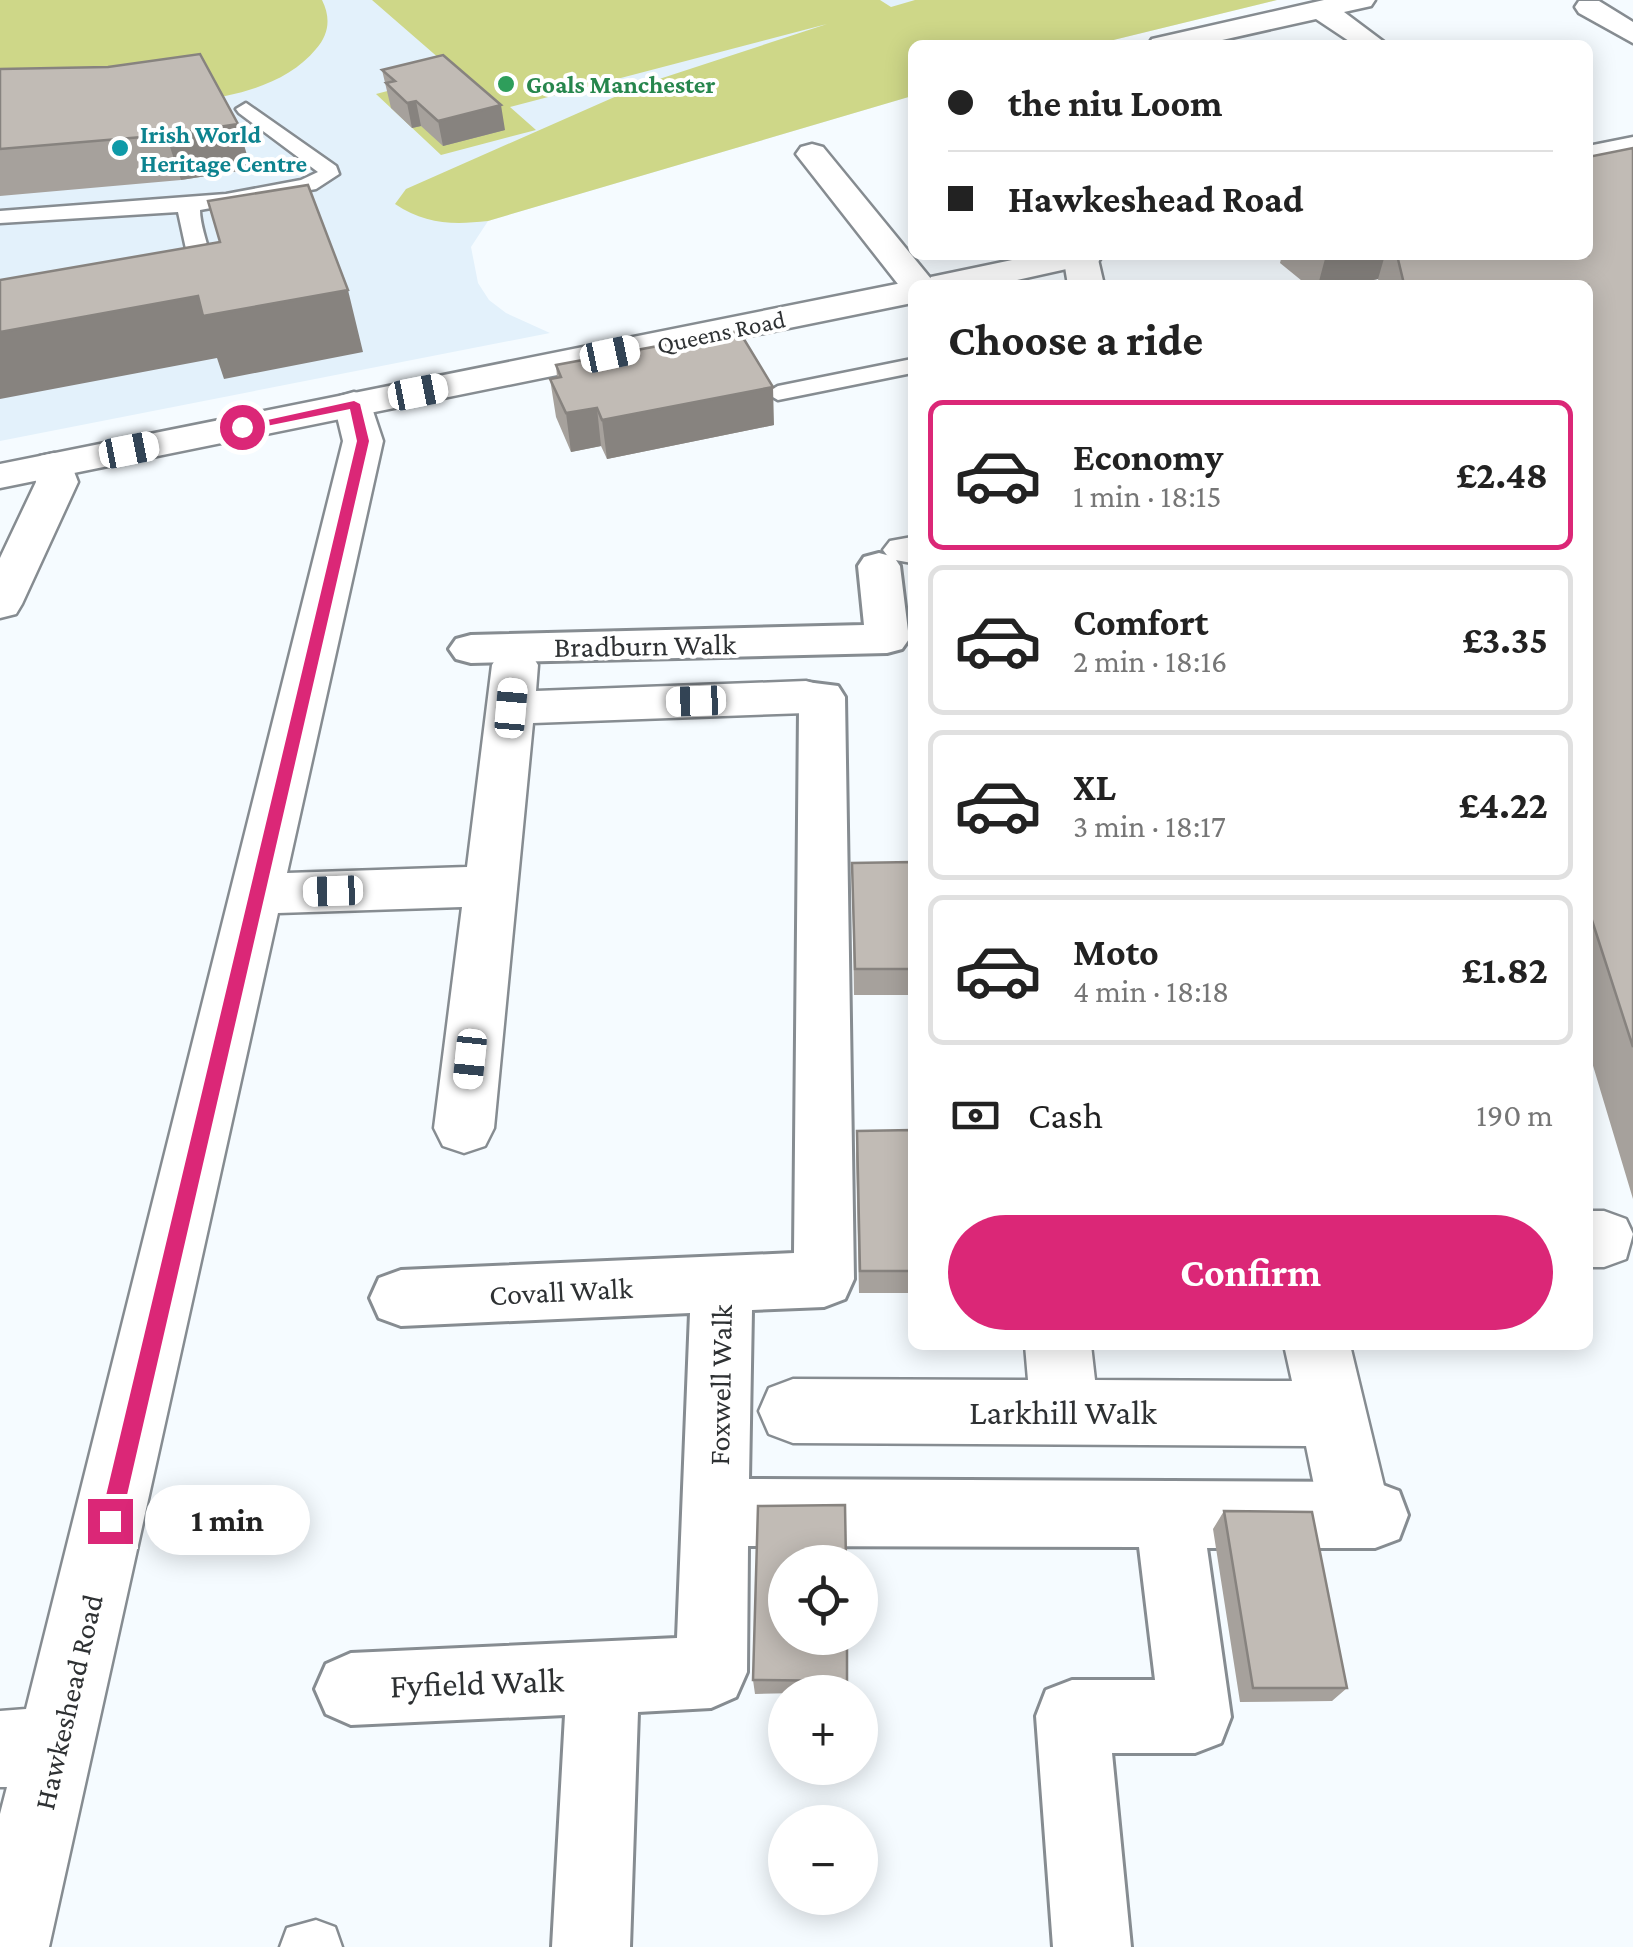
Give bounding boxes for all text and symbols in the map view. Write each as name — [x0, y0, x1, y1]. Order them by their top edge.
place label: Goals Manchester — [526, 71, 715, 98]
marker: Goals Manchester — [495, 73, 517, 95]
text: the niu Loom — [1008, 82, 1222, 124]
place label: Irish World Heritage Centre — [140, 121, 307, 177]
marker: Irish World Heritage Centre — [109, 137, 131, 159]
text: Hawkeshead Road — [1008, 178, 1304, 220]
street label: Queens Road — [654, 305, 788, 359]
text: Choose a ride — [948, 315, 1203, 365]
car — [578, 333, 642, 375]
car — [386, 372, 450, 412]
route start — [220, 405, 265, 450]
car — [97, 430, 161, 470]
icon: car — [953, 430, 1043, 520]
text: Economy — [1073, 436, 1223, 478]
text: £2.48 — [1456, 454, 1548, 496]
text: 1 min · 18:15 — [1073, 478, 1221, 514]
icon: car — [953, 595, 1043, 685]
text: Comfort — [1073, 601, 1209, 643]
text: £3.35 — [1462, 619, 1548, 661]
street label: Bradburn Walk — [554, 627, 737, 663]
text: 2 min · 18:16 — [1073, 643, 1227, 679]
car — [493, 677, 529, 739]
car — [665, 685, 727, 717]
icon: car — [953, 760, 1043, 850]
text: XL — [1073, 766, 1116, 808]
text: £4.22 — [1459, 784, 1548, 826]
text: 3 min · 18:17 — [1073, 808, 1226, 844]
car — [302, 875, 364, 907]
icon: car — [953, 925, 1043, 1015]
text: Moto — [1073, 931, 1159, 973]
text: £1.82 — [1462, 949, 1548, 991]
text: 4 min · 18:18 — [1073, 973, 1229, 1009]
car — [452, 1028, 488, 1090]
icon: cash — [948, 1088, 1003, 1143]
text: Cash — [1028, 1094, 1103, 1136]
text: 190 m — [1476, 1097, 1553, 1133]
button: Confirm — [948, 1215, 1553, 1330]
street label: Covall Walk — [488, 1271, 634, 1311]
street label: Foxwell Walk — [702, 1304, 738, 1466]
street label: Larkhill Walk — [969, 1393, 1157, 1432]
callout: 1 min — [145, 1486, 310, 1556]
route end — [88, 1499, 133, 1544]
text: 1 min — [191, 1502, 264, 1538]
map controls — [768, 1545, 878, 1915]
button: locate — [768, 1545, 878, 1655]
street label: Hawkeshead Road — [27, 1591, 109, 1813]
street label: Fyfield Walk — [389, 1660, 565, 1706]
button: + — [768, 1675, 878, 1785]
button: − — [768, 1805, 878, 1915]

